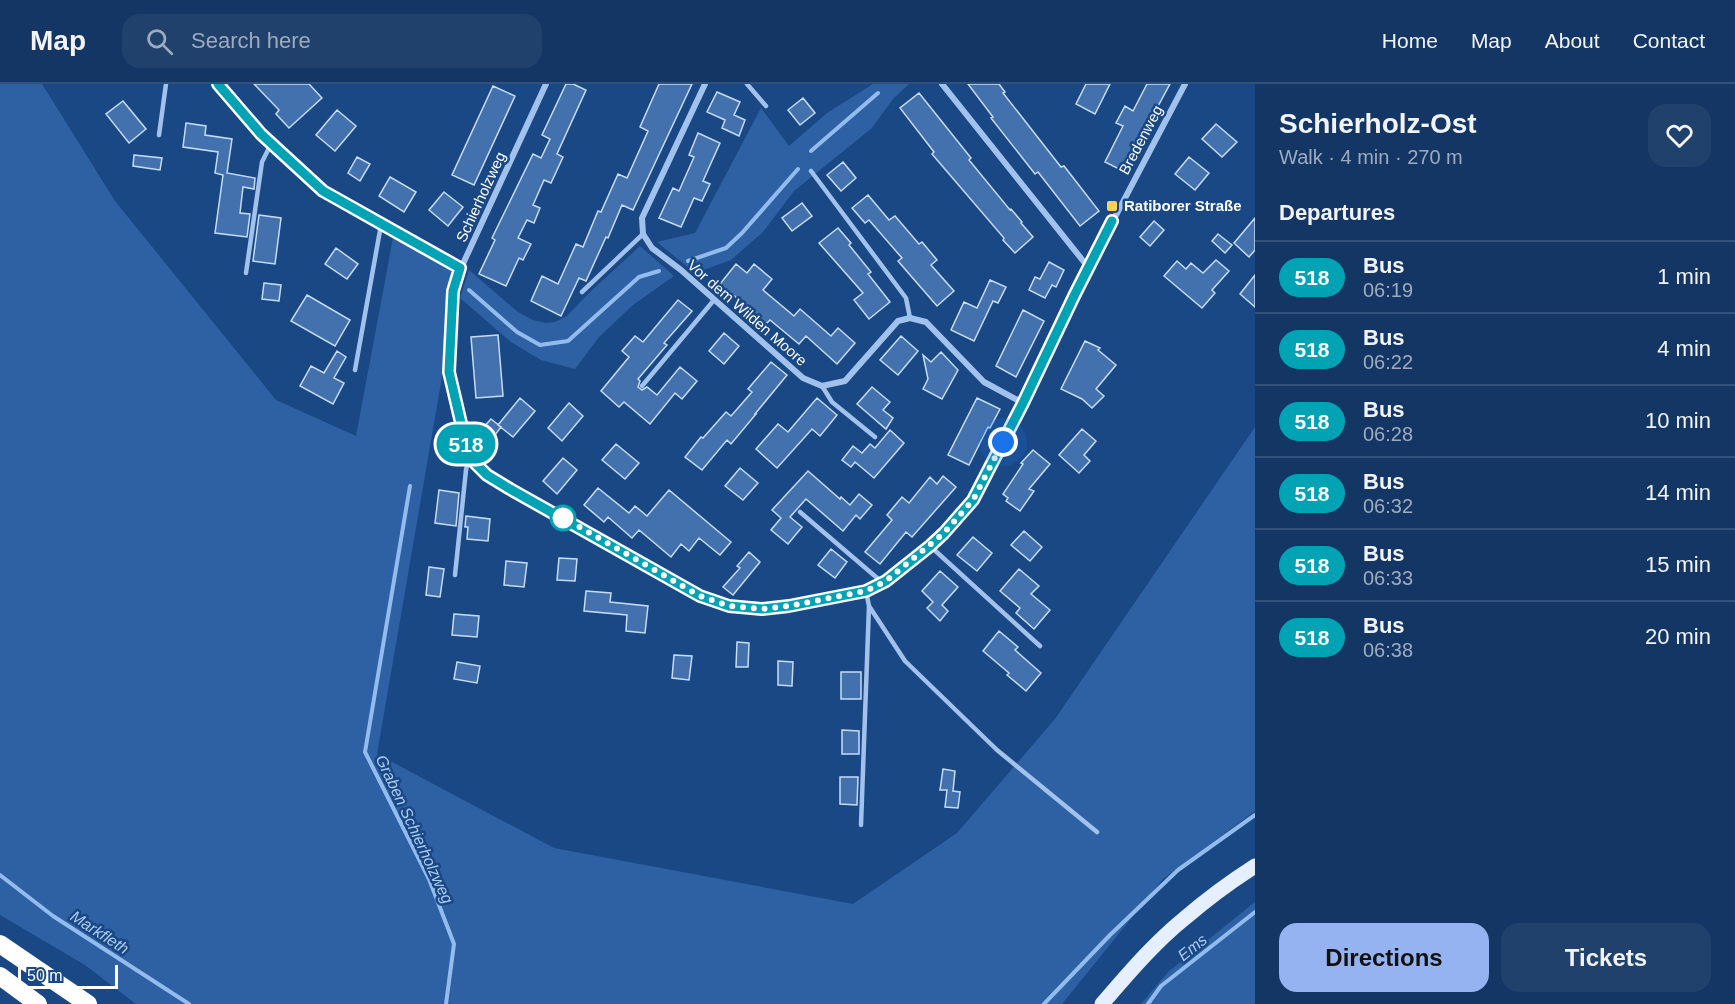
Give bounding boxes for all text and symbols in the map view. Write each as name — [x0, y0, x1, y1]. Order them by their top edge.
search box — [122, 14, 542, 68]
text: Map — [30, 25, 86, 56]
icon: search — [143, 25, 176, 58]
text: Search here — [191, 28, 311, 53]
text: Home — [1382, 29, 1438, 52]
text: Map — [1471, 29, 1512, 52]
text: About — [1545, 29, 1600, 52]
text: Contact — [1633, 29, 1705, 52]
street label: Bredenweg — [1115, 102, 1166, 177]
button: heart — [1648, 104, 1711, 167]
text: Schierholz-Ost — [1279, 108, 1477, 139]
text: Walk · 4 min · 270 m — [1279, 146, 1463, 168]
street label: Schierholzweg — [452, 149, 509, 245]
place label: Ratiborer Straße — [1124, 197, 1242, 214]
marker: Ratiborer Straße — [1105, 199, 1119, 213]
text: Departures — [1279, 200, 1395, 225]
text: Bus — [1363, 253, 1405, 278]
street label: Vor dem Wilden Moore — [684, 256, 810, 369]
text: 1 min — [1657, 264, 1711, 289]
text: 518 — [1294, 266, 1330, 289]
text: 06:19 — [1363, 279, 1413, 301]
text: Bus — [1363, 325, 1405, 350]
text: 4 min — [1657, 336, 1711, 361]
text: 518 — [1294, 338, 1330, 361]
text: 06:22 — [1363, 351, 1413, 373]
text: Bus — [1363, 397, 1405, 422]
text: 10 min — [1645, 408, 1711, 433]
text: 518 — [1294, 410, 1330, 433]
text: 06:28 — [1363, 423, 1413, 445]
line badge: 518 — [432, 424, 500, 464]
your location — [988, 427, 1018, 457]
text: 518 — [448, 433, 484, 456]
text: Bus — [1363, 469, 1405, 494]
text: 14 min — [1645, 480, 1711, 505]
text: 518 — [1294, 482, 1330, 505]
text: 06:32 — [1363, 495, 1413, 517]
unlabelled marker — [550, 505, 576, 531]
text: Bus — [1363, 541, 1405, 566]
text: 15 min — [1645, 552, 1711, 577]
text: 518 — [1294, 554, 1330, 577]
text: 06:33 — [1363, 567, 1413, 589]
text: Bus — [1363, 613, 1405, 638]
text: 20 min — [1645, 624, 1711, 649]
text: 518 — [1294, 626, 1330, 649]
text: 06:38 — [1363, 639, 1413, 661]
water label: Graben Schierholzweg — [373, 752, 456, 906]
water label: Markfleth — [68, 907, 132, 958]
button: Directions — [1279, 923, 1489, 992]
button: Tickets — [1501, 923, 1711, 992]
water label: Ems — [1175, 931, 1210, 964]
scale bar — [18, 962, 118, 990]
text: 50 m — [27, 967, 63, 984]

